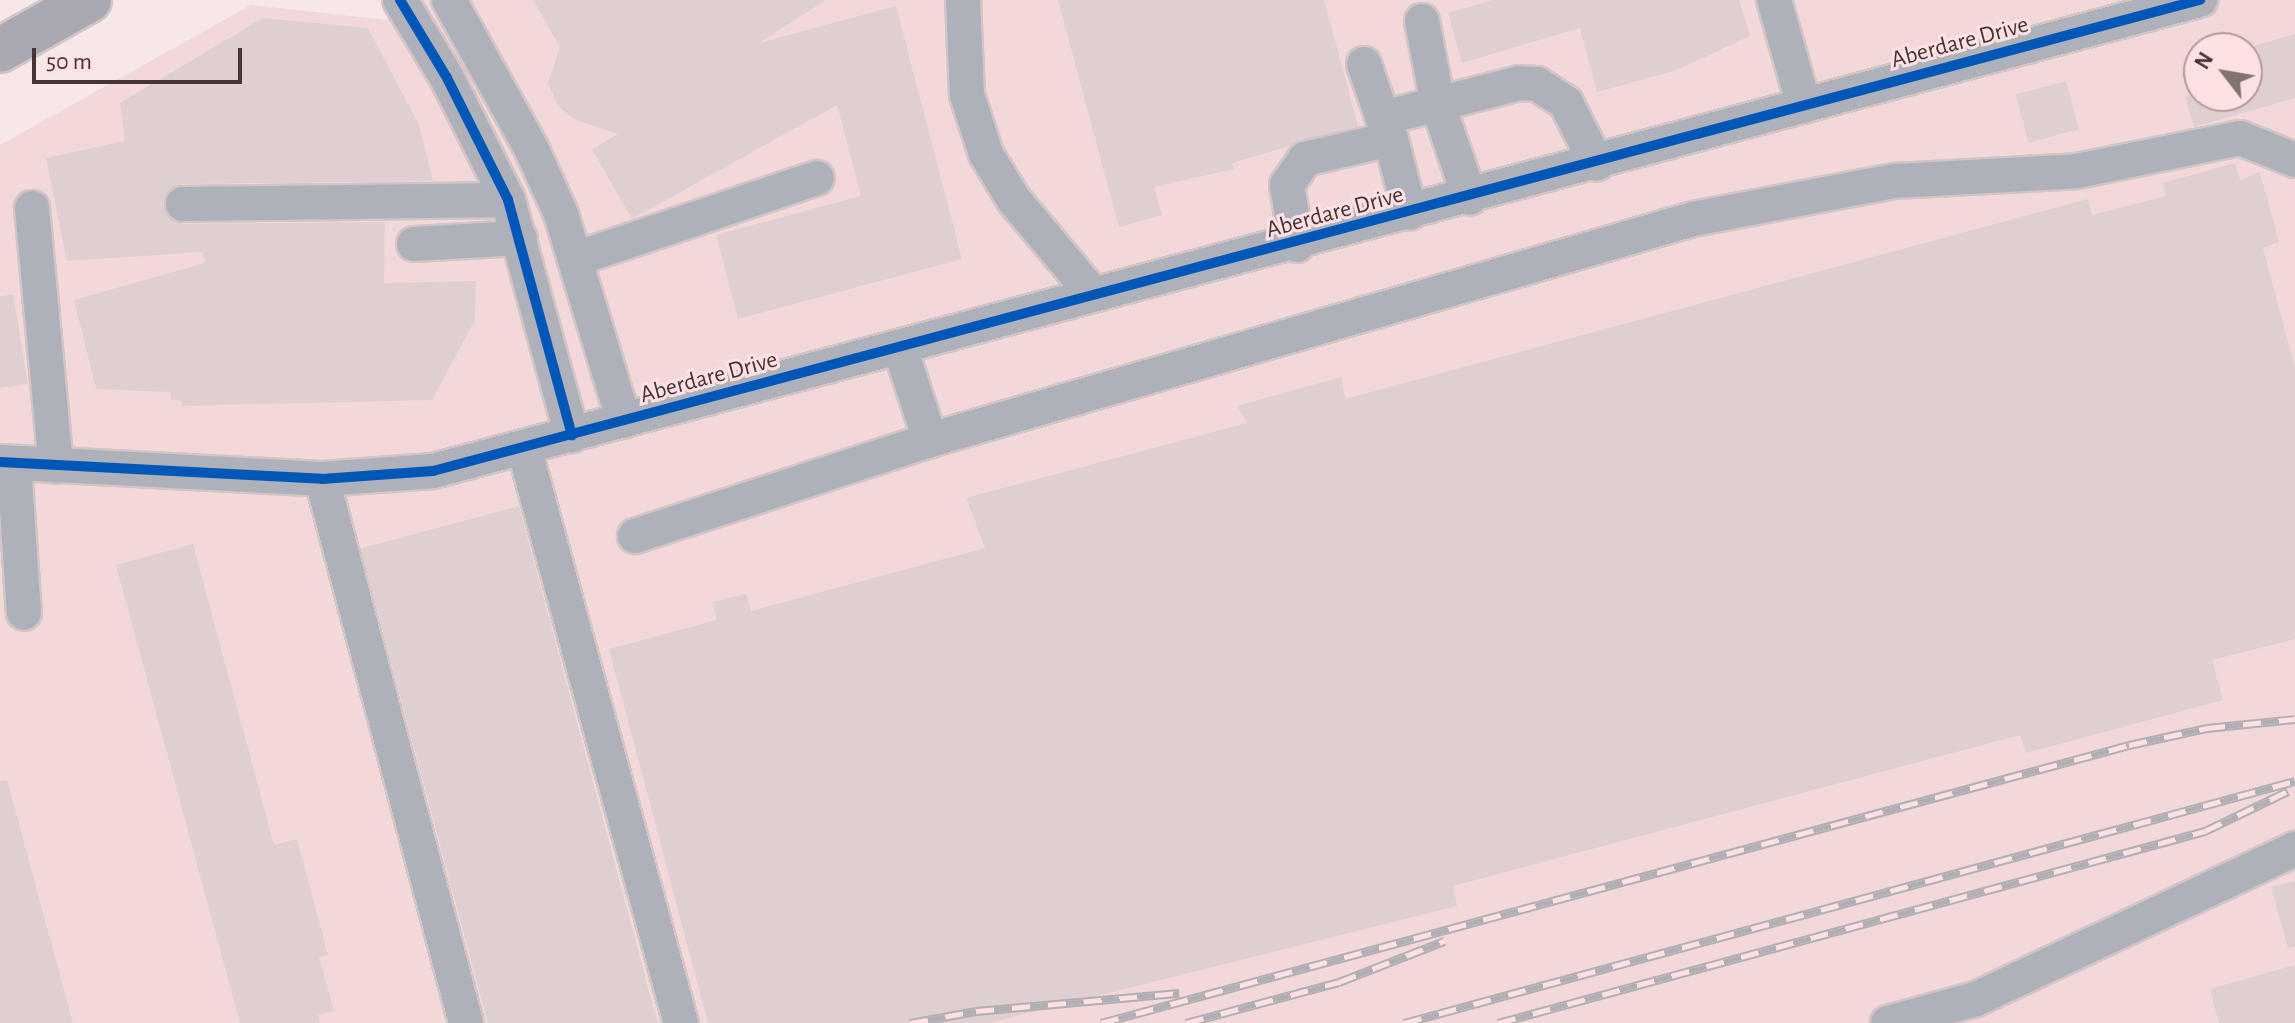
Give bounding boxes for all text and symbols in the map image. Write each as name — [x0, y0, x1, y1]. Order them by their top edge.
street label: Aberdare Drive — [1888, 11, 2032, 75]
scale bar — [36, 32, 246, 82]
north arrow — [2183, 32, 2263, 112]
text: N — [2191, 48, 2218, 73]
text: 50 m — [46, 50, 92, 74]
street label: Aberdare Drive — [1263, 181, 1407, 245]
street label: Aberdare Drive — [637, 346, 781, 410]

